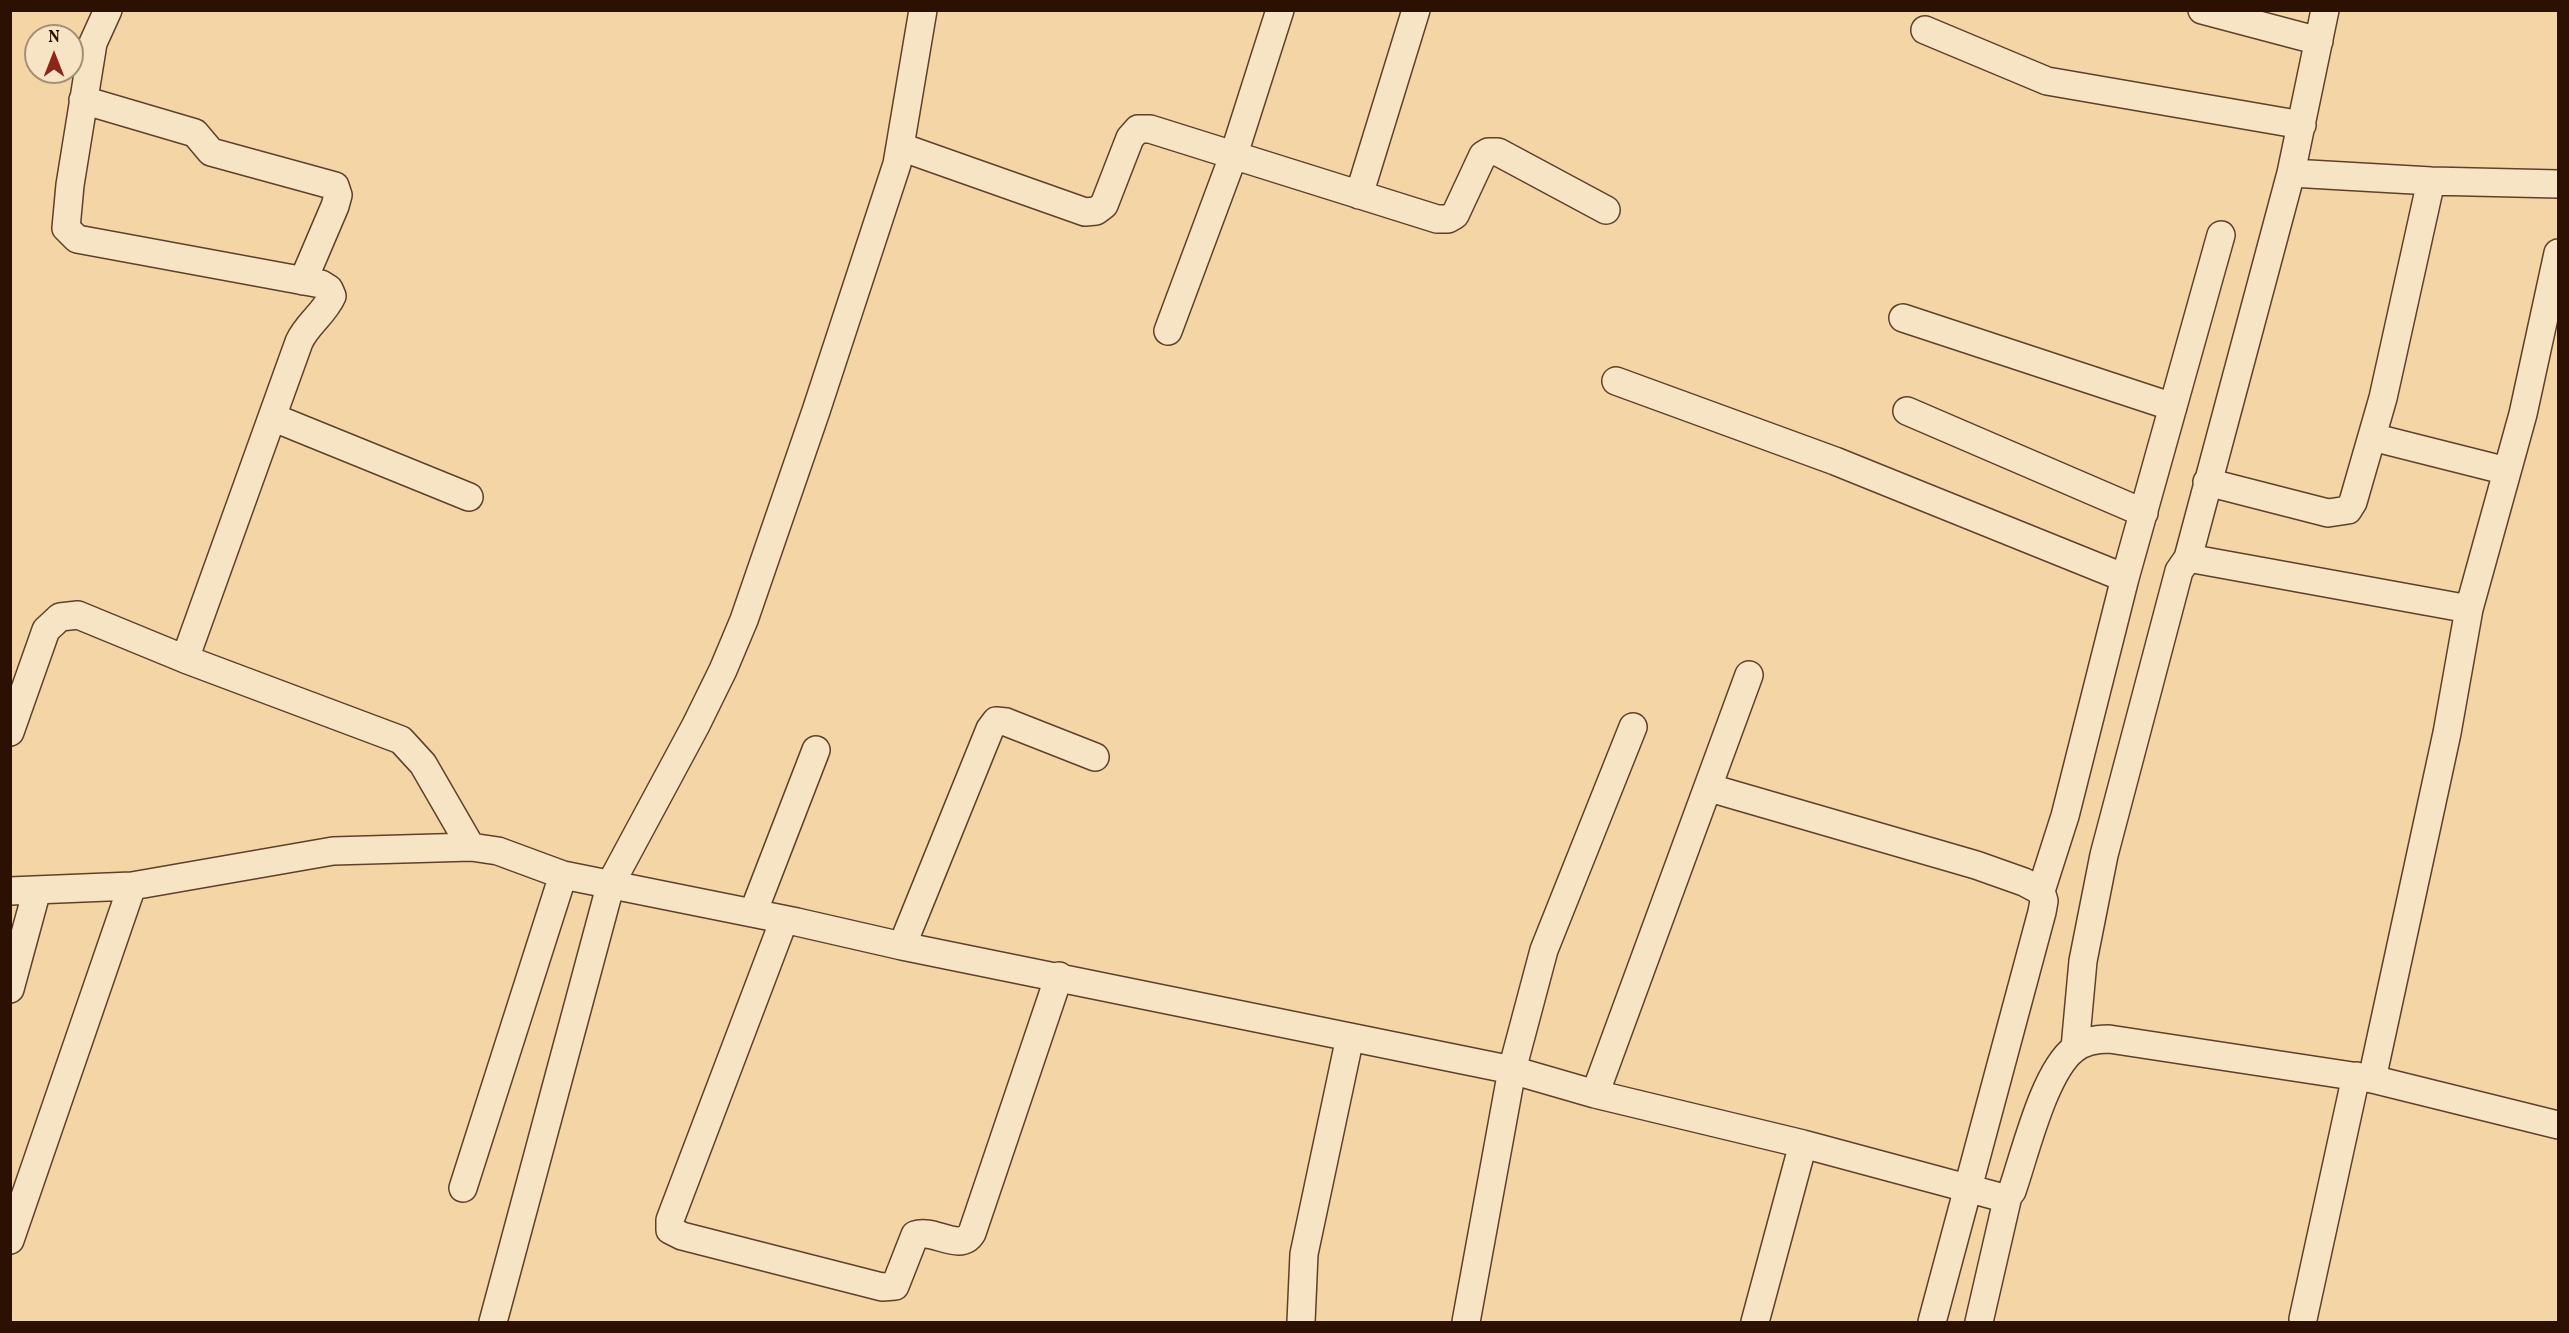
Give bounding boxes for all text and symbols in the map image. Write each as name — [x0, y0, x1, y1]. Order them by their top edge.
north arrow — [24, 24, 84, 84]
text: N — [48, 27, 60, 49]

